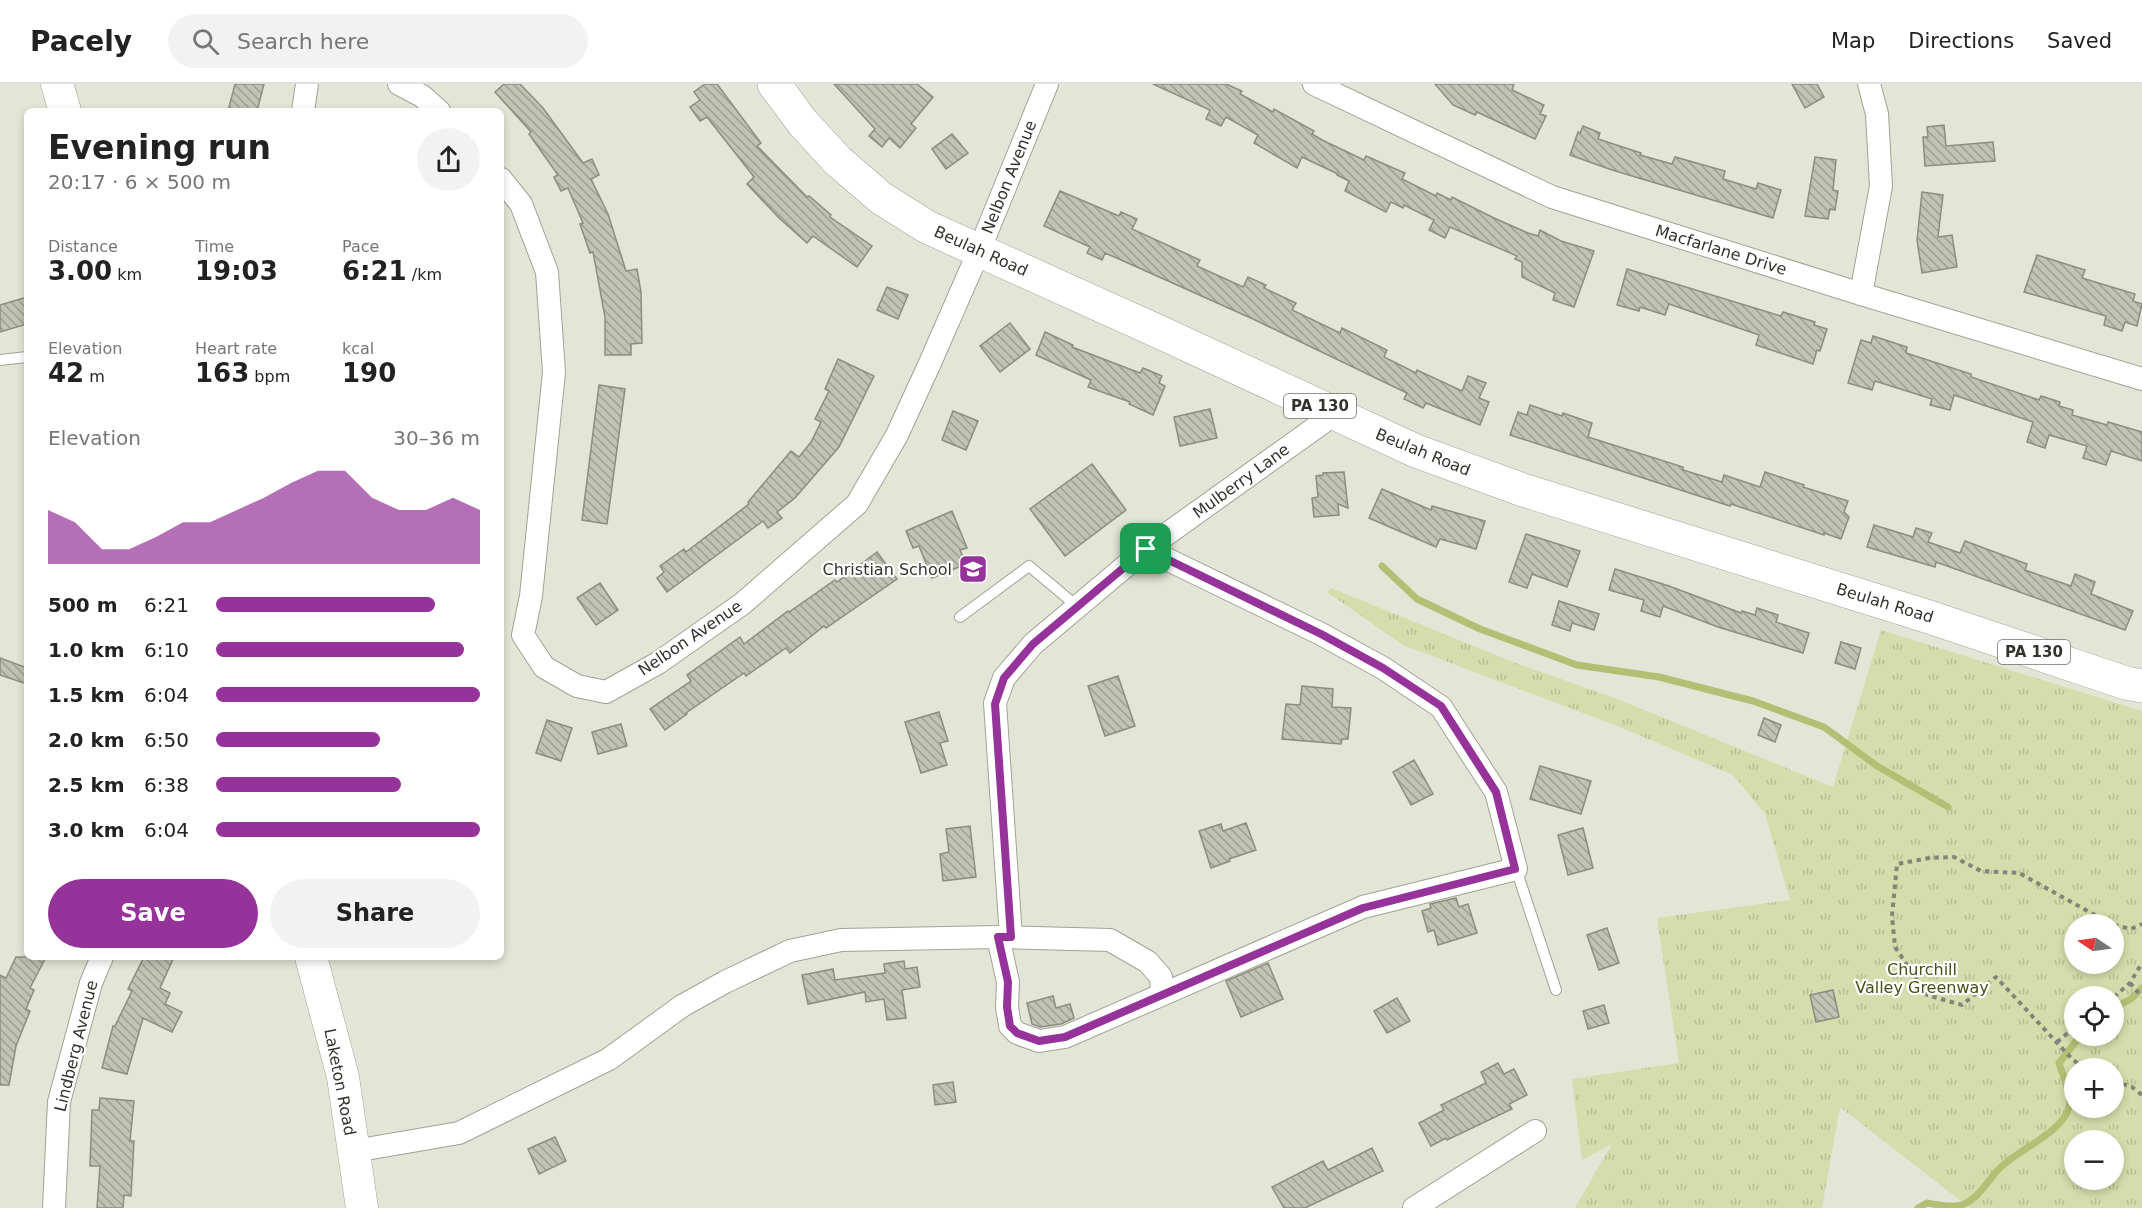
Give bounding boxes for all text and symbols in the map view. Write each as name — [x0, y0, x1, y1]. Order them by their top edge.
search box — [168, 14, 588, 68]
text: Pacely — [30, 25, 132, 58]
icon: search — [189, 25, 222, 58]
text: Search here — [237, 29, 369, 54]
text: Map — [1831, 29, 1875, 53]
text: Directions — [1908, 29, 2014, 53]
text: Saved — [2047, 29, 2112, 53]
street label: Nelbon Avenue — [978, 117, 1040, 237]
text: Evening run — [48, 128, 271, 167]
button: share — [417, 128, 480, 191]
text: 20:17 · 6 × 500 m — [48, 170, 231, 194]
street label: Macfarlane Drive — [1653, 221, 1789, 279]
street label: Beulah Road — [931, 222, 1031, 280]
text: Distance — [48, 237, 118, 256]
text: Time — [195, 237, 234, 256]
text: Pace — [342, 237, 379, 256]
text: 3.00 — [48, 256, 112, 286]
text: 19:03 — [195, 256, 278, 286]
text: 6:21 — [342, 256, 407, 286]
text: km — [112, 265, 142, 284]
text: /km — [407, 265, 442, 284]
text: Elevation — [48, 339, 122, 358]
text: Heart rate — [195, 339, 277, 358]
text: kcal — [342, 339, 374, 358]
text: 42 — [48, 358, 84, 388]
text: 163 — [195, 358, 249, 388]
text: 190 — [342, 358, 396, 388]
text: m — [84, 367, 105, 386]
text: bpm — [249, 367, 290, 386]
road number: PA 130 — [1284, 394, 1356, 418]
street label: Beulah Road — [1373, 424, 1473, 480]
text: Elevation — [48, 426, 141, 450]
text: 30–36 m — [393, 426, 480, 450]
street label: Mulberry Lane — [1189, 440, 1293, 522]
pin — [1120, 523, 1171, 574]
icon: arrive — [1129, 532, 1162, 565]
school or university icon: Christian School — [957, 553, 989, 585]
place label: Christian School — [822, 560, 952, 579]
street label: Beulah Road — [1834, 579, 1936, 627]
text: 500 m — [48, 593, 118, 617]
text: 6:21 — [144, 593, 189, 617]
street label: Nelbon Avenue — [635, 596, 745, 680]
text: 1.0 km — [48, 638, 125, 662]
text: 6:10 — [144, 638, 189, 662]
road number: PA 130 — [1998, 640, 2070, 664]
text: 1.5 km — [48, 683, 125, 707]
text: 6:04 — [144, 683, 189, 707]
text: 2.0 km — [48, 728, 125, 752]
text: 6:50 — [144, 728, 189, 752]
text: 2.5 km — [48, 773, 125, 797]
text: 6:38 — [144, 773, 189, 797]
text: 3.0 km — [48, 818, 125, 842]
text: 6:04 — [144, 818, 189, 842]
button: Save — [48, 879, 258, 948]
button: Share — [270, 879, 480, 948]
north arrow — [2064, 914, 2124, 974]
map controls — [2064, 914, 2124, 1190]
park label: Churchill Valley Greenway — [1855, 960, 1989, 997]
street label: Lindberg Avenue — [50, 978, 102, 1114]
button: locate — [2064, 986, 2124, 1046]
street label: Laketon Road — [320, 1027, 360, 1137]
button: + — [2064, 1058, 2124, 1118]
button: − — [2064, 1130, 2124, 1190]

